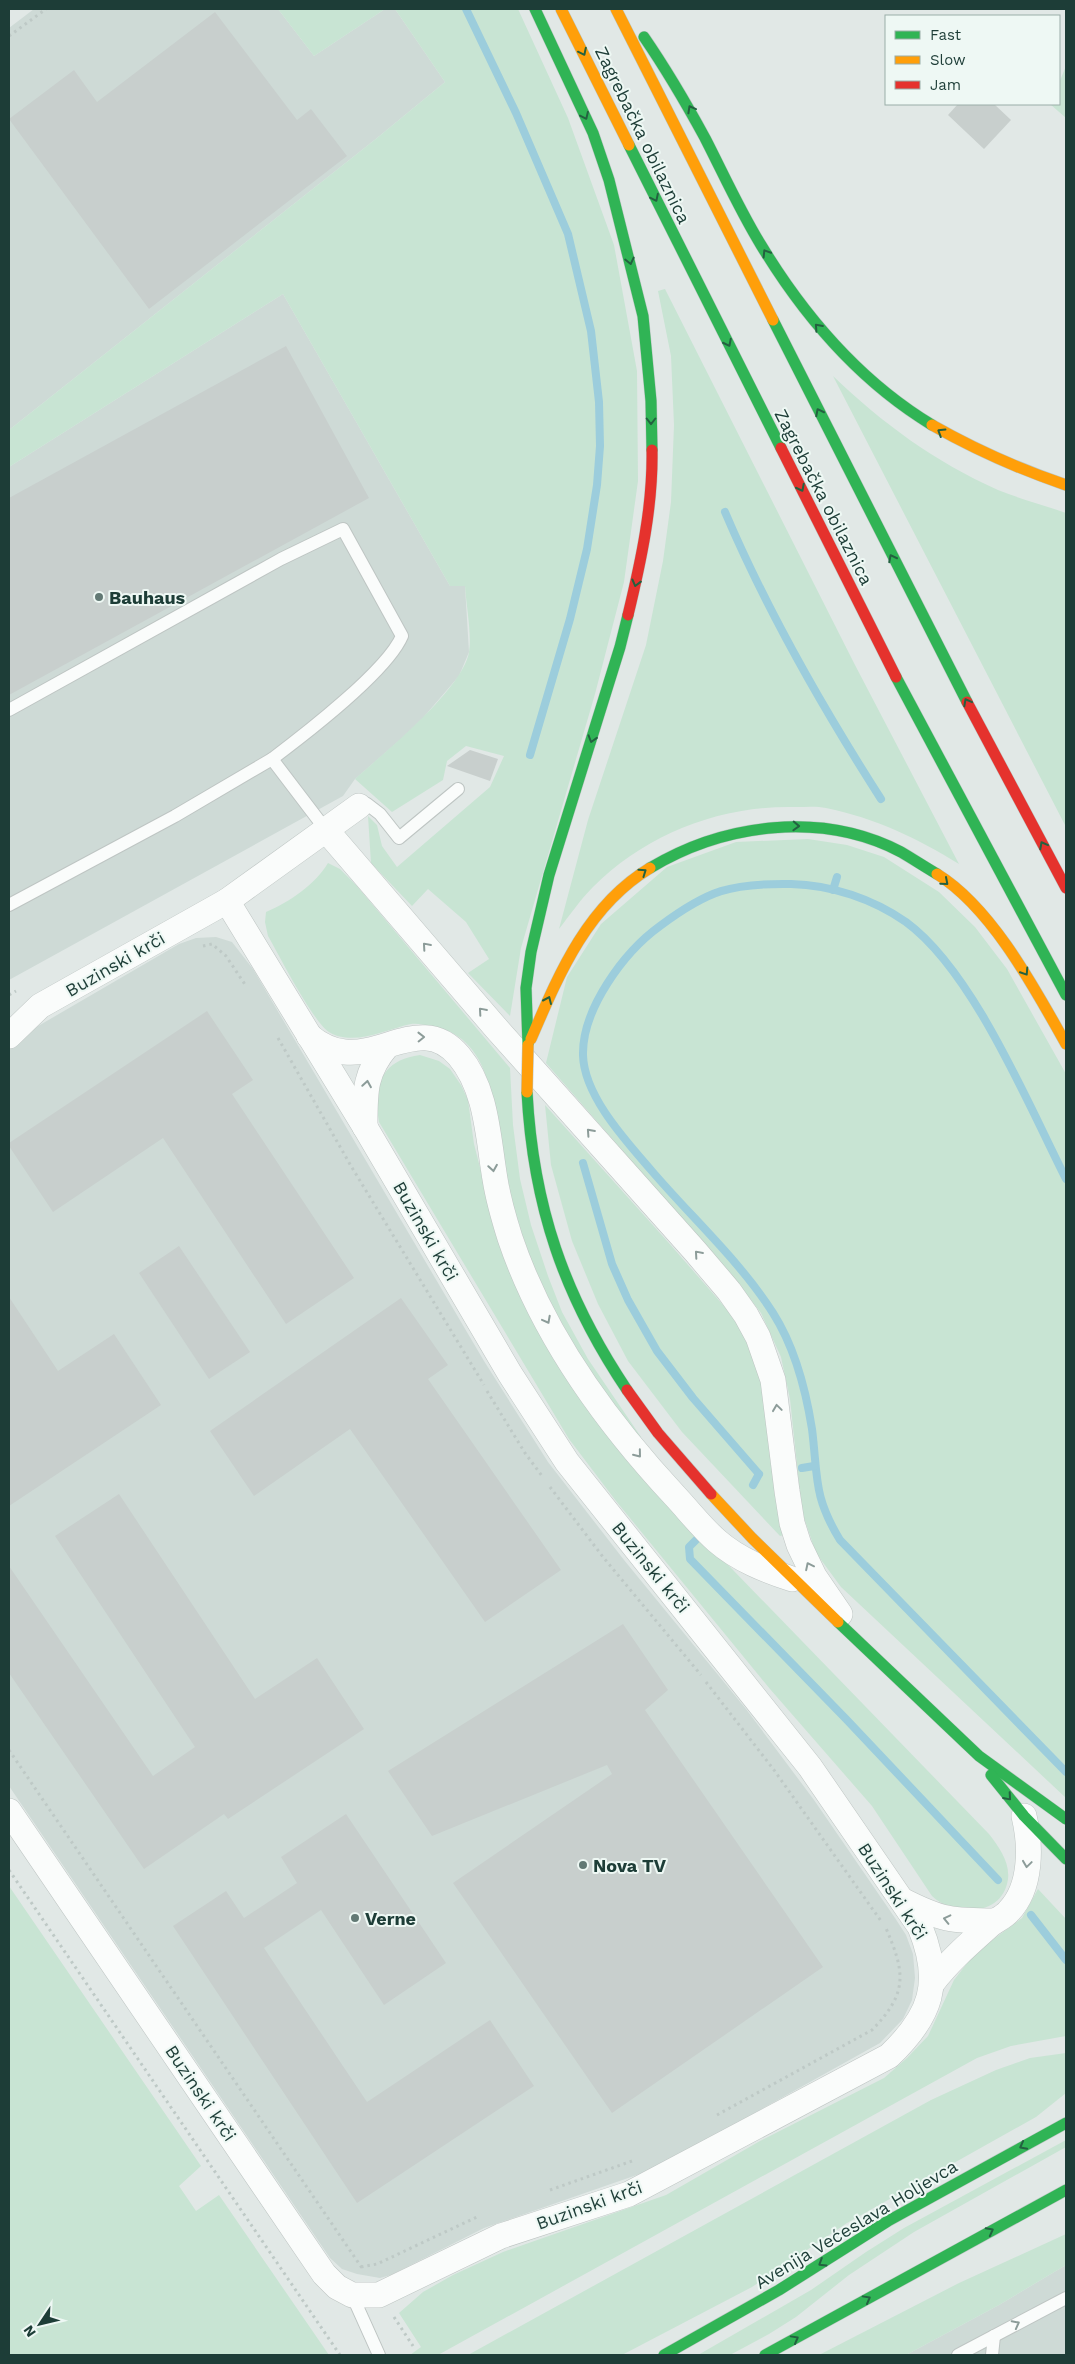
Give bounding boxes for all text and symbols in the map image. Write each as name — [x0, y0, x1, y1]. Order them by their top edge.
legend — [885, 15, 1060, 105]
text: Fast — [930, 26, 962, 44]
street label: Zagrebačka obilaznica — [591, 43, 695, 227]
one-way arrow — [577, 47, 587, 56]
text: Slow — [930, 51, 966, 69]
text: Jam — [930, 76, 961, 94]
one-way arrow — [687, 105, 697, 114]
one-way arrow — [579, 111, 590, 120]
one-way arrow — [649, 193, 659, 202]
one-way arrow — [763, 249, 772, 259]
one-way arrow — [624, 256, 635, 265]
one-way arrow — [815, 324, 824, 333]
one-way arrow — [721, 338, 731, 347]
street label: Zagrebačka obilaznica — [771, 406, 877, 588]
one-way arrow — [815, 409, 825, 418]
one-way arrow — [646, 418, 656, 426]
one-way arrow — [938, 429, 947, 439]
one-way arrow — [795, 483, 805, 492]
one-way arrow — [888, 554, 898, 563]
one-way arrow — [631, 578, 642, 587]
place label: Bauhaus — [109, 587, 186, 608]
marker: Bauhaus — [93, 591, 105, 603]
one-way arrow — [963, 698, 973, 707]
one-way arrow — [587, 734, 597, 743]
one-way arrow — [792, 821, 800, 832]
one-way arrow — [1039, 841, 1049, 850]
one-way arrow — [638, 869, 647, 878]
one-way arrow — [940, 876, 949, 885]
street label: Buzinski krči — [62, 927, 168, 1001]
one-way arrow — [422, 943, 431, 952]
one-way arrow — [1019, 967, 1029, 976]
one-way arrow — [542, 996, 553, 1005]
one-way arrow — [479, 1008, 488, 1017]
one-way arrow — [418, 1032, 426, 1043]
one-way arrow — [362, 1079, 372, 1088]
one-way arrow — [587, 1129, 596, 1138]
one-way arrow — [488, 1163, 498, 1172]
street label: Buzinski krči — [389, 1178, 463, 1284]
one-way arrow — [694, 1251, 703, 1260]
one-way arrow — [541, 1315, 551, 1324]
one-way arrow — [772, 1404, 783, 1412]
one-way arrow — [632, 1449, 641, 1458]
street label: Buzinski krči — [608, 1517, 694, 1617]
one-way arrow — [805, 1562, 815, 1571]
one-way arrow — [1002, 1791, 1011, 1800]
street label: Buzinski krči — [854, 1839, 932, 1943]
place label: Nova TV — [593, 1855, 667, 1876]
marker: Nova TV — [577, 1859, 589, 1871]
one-way arrow — [1022, 1860, 1033, 1868]
place label: Verne — [365, 1908, 416, 1929]
marker: Verne — [349, 1912, 361, 1924]
one-way arrow — [942, 1914, 951, 1925]
street label: Buzinski krči — [161, 2041, 241, 2145]
one-way arrow — [1020, 2140, 1029, 2150]
street label: Avenija Većeslava Holjevca — [751, 2155, 961, 2293]
street label: Buzinski krči — [533, 2176, 645, 2234]
one-way arrow — [984, 2227, 993, 2237]
one-way arrow — [819, 2257, 828, 2266]
one-way arrow — [862, 2295, 871, 2305]
north arrow — [15, 2299, 65, 2349]
one-way arrow — [1011, 2320, 1020, 2330]
text: N — [20, 2323, 39, 2340]
one-way arrow — [790, 2335, 799, 2345]

